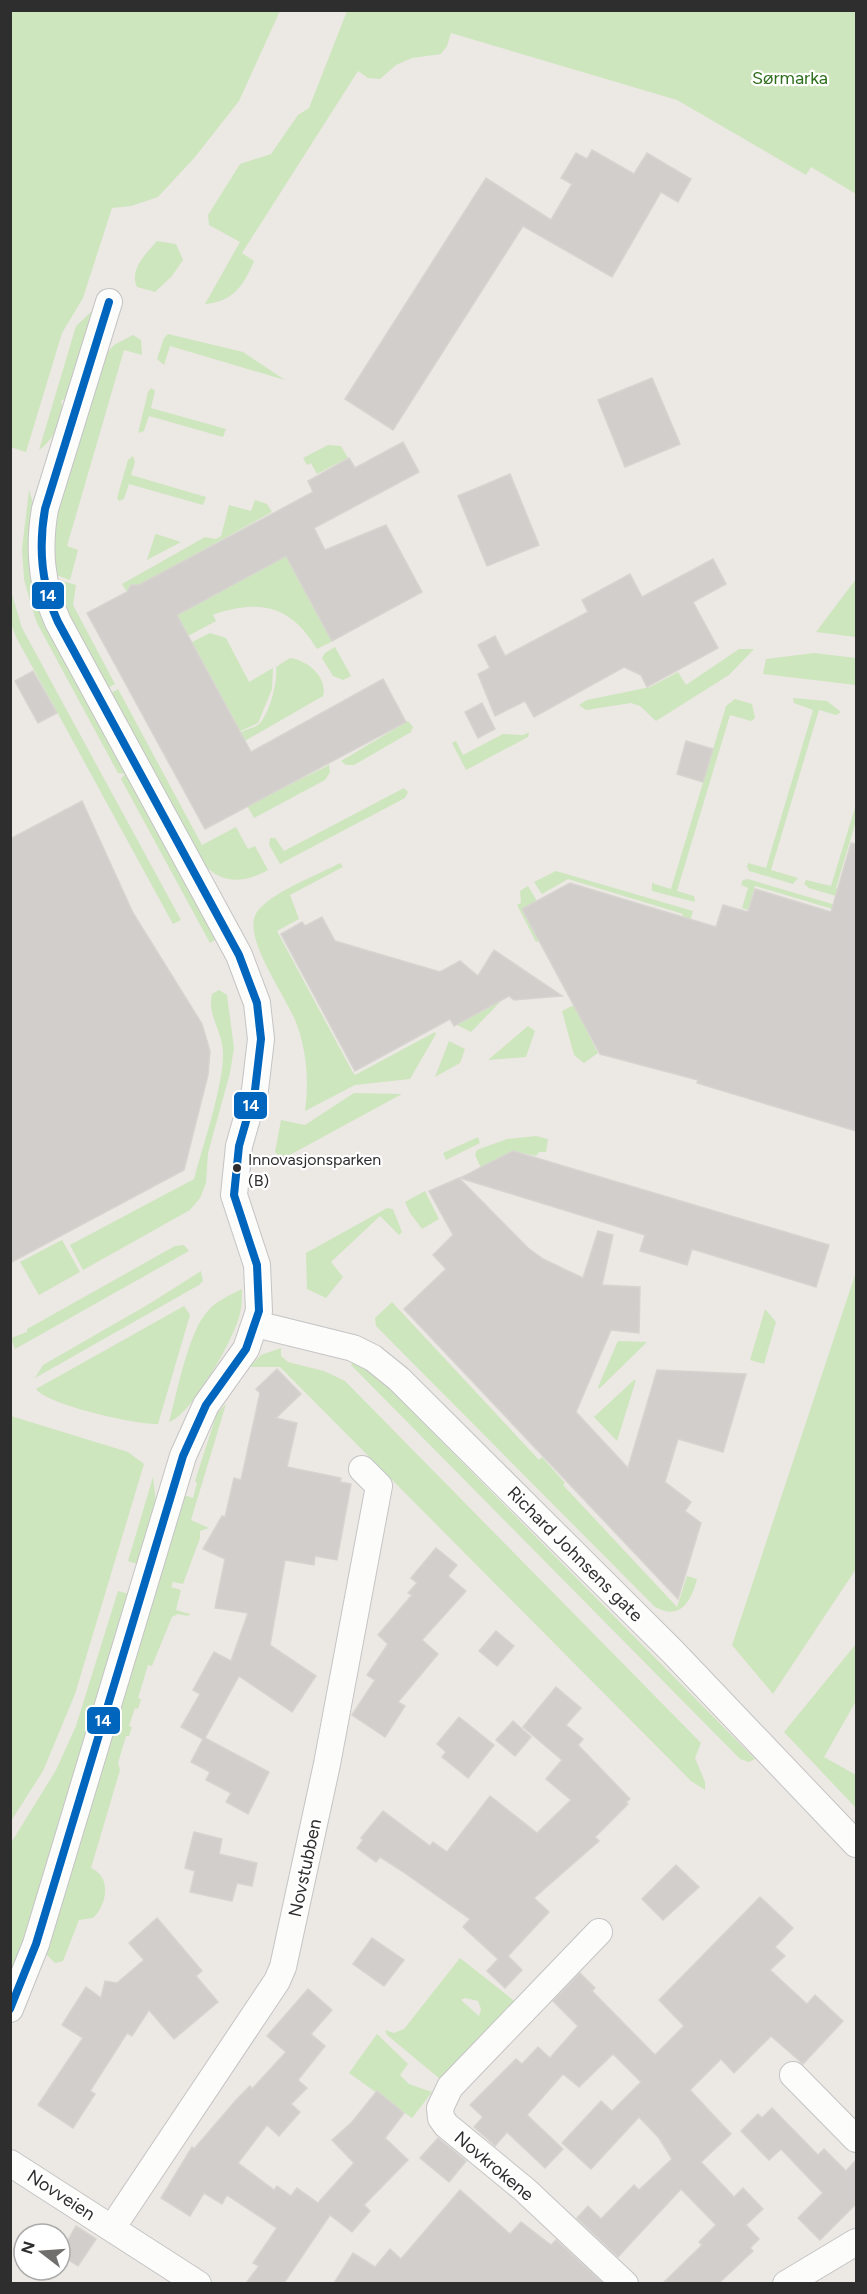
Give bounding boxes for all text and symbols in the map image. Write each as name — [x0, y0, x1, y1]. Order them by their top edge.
park label: Sørmarka — [752, 67, 828, 89]
line badge: 14 — [31, 581, 65, 610]
text: 14 — [40, 586, 56, 605]
line badge: 14 — [233, 1091, 268, 1120]
text: 14 — [243, 1096, 259, 1115]
place label: Innovasjonsparken (B) — [248, 1150, 381, 1190]
marker: Innovasjonsparken (B) — [231, 1162, 243, 1174]
street label: Richard Johnsens gate — [503, 1482, 647, 1626]
line badge: 14 — [86, 1706, 121, 1735]
text: 14 — [95, 1711, 111, 1730]
street label: Novstubben — [284, 1817, 326, 1919]
street label: Novkrokene — [450, 2126, 538, 2206]
street label: Novveien — [23, 2165, 99, 2225]
north arrow — [12, 2222, 72, 2282]
text: N — [17, 2239, 39, 2256]

